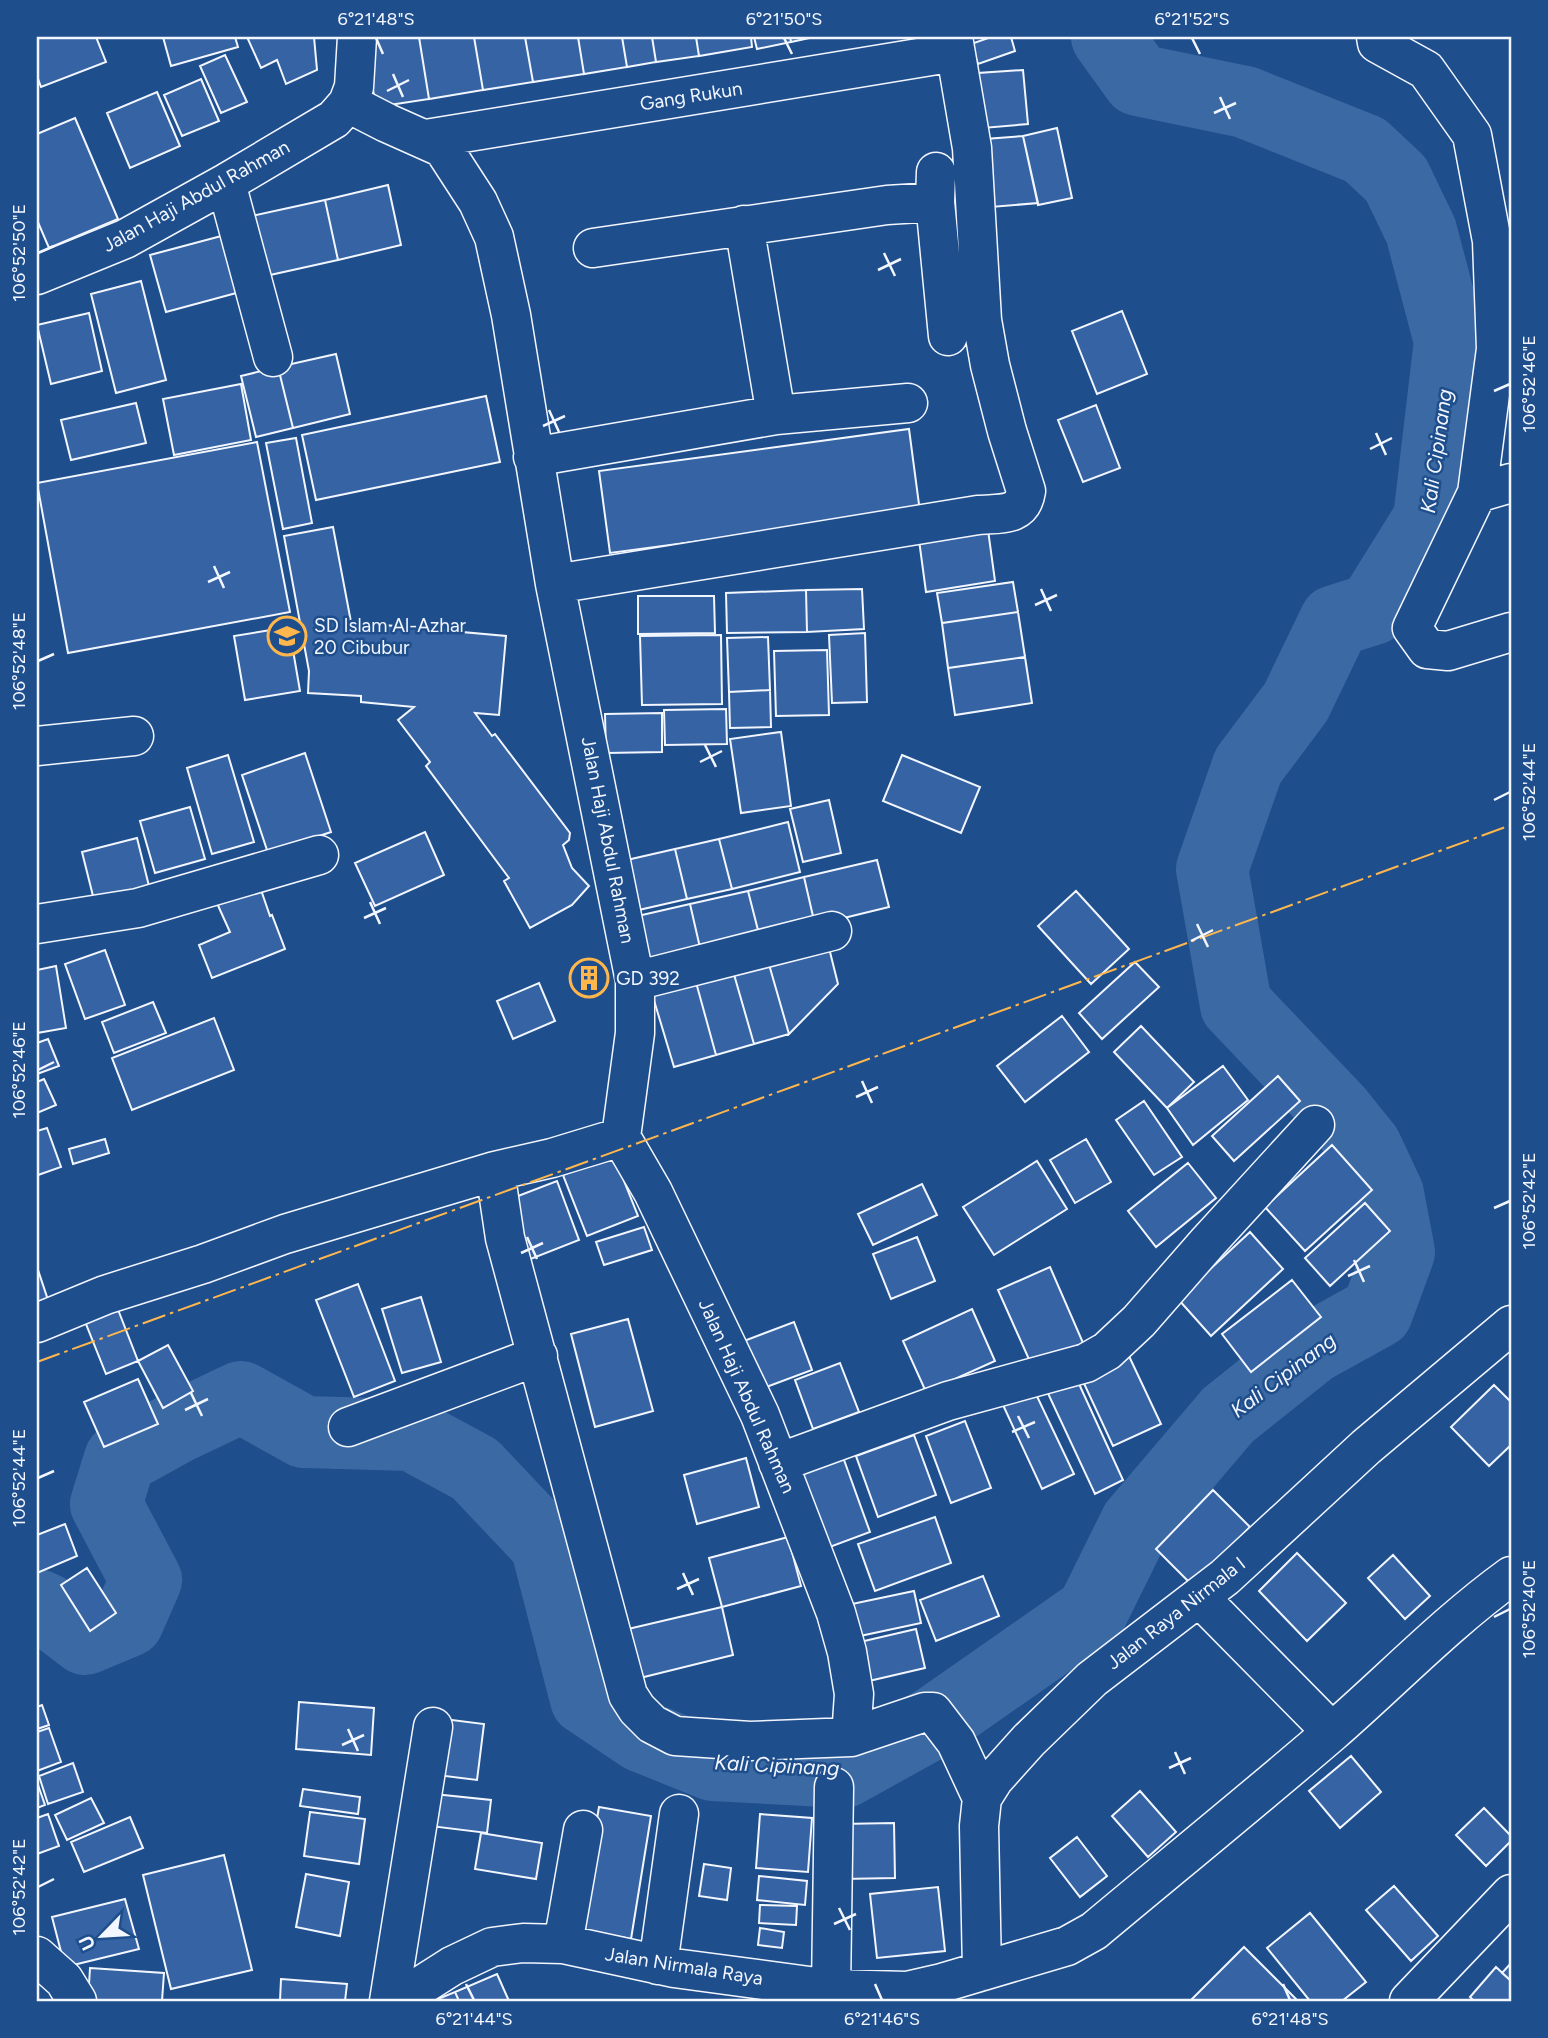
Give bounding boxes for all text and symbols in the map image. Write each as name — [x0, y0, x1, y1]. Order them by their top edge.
text: 6°21'48"S — [338, 8, 414, 30]
text: 6°21'50"S — [746, 8, 822, 30]
text: 6°21'52"S — [1154, 8, 1230, 30]
street label: Gang Rukun — [638, 77, 744, 115]
street label: Jalan Haji Abdul Rahman — [99, 135, 293, 257]
text: 106°52'50"E — [8, 204, 30, 302]
text: 106°52'46"E — [1518, 335, 1540, 433]
water label: Kali Cipinang — [1415, 387, 1457, 515]
text: 106°52'48"E — [8, 612, 30, 710]
place label: SD Islam Al-Azhar 20 Cibubur — [314, 614, 467, 659]
school or university icon: SD Islam Al-Azhar 20 Cibubur — [266, 615, 308, 657]
street label: Jalan Haji Abdul Rahman — [577, 735, 639, 945]
text: 106°52'44"E — [1518, 743, 1540, 841]
building icon: GD 392 — [568, 957, 610, 999]
place label: GD 392 — [616, 967, 680, 990]
text: 106°52'46"E — [8, 1021, 30, 1119]
text: 106°52'42"E — [1518, 1152, 1540, 1250]
street label: Jalan Haji Abdul Rahman — [694, 1295, 800, 1497]
water label: Kali Cipinang — [1226, 1327, 1340, 1423]
text: 106°52'44"E — [8, 1429, 30, 1527]
street label: Jalan Raya Nirmala I — [1102, 1552, 1250, 1674]
text: 106°52'40"E — [1518, 1560, 1540, 1658]
water label: Kali Cipinang — [714, 1749, 840, 1781]
text: 106°52'42"E — [8, 1838, 30, 1936]
north arrow — [66, 1902, 136, 1972]
text: U — [74, 1932, 100, 1954]
street label: Jalan Nirmala Raya — [603, 1942, 765, 1990]
text: 6°21'44"S — [435, 2008, 513, 2030]
text: 6°21'46"S — [844, 2008, 920, 2030]
text: 6°21'48"S — [1252, 2008, 1328, 2030]

